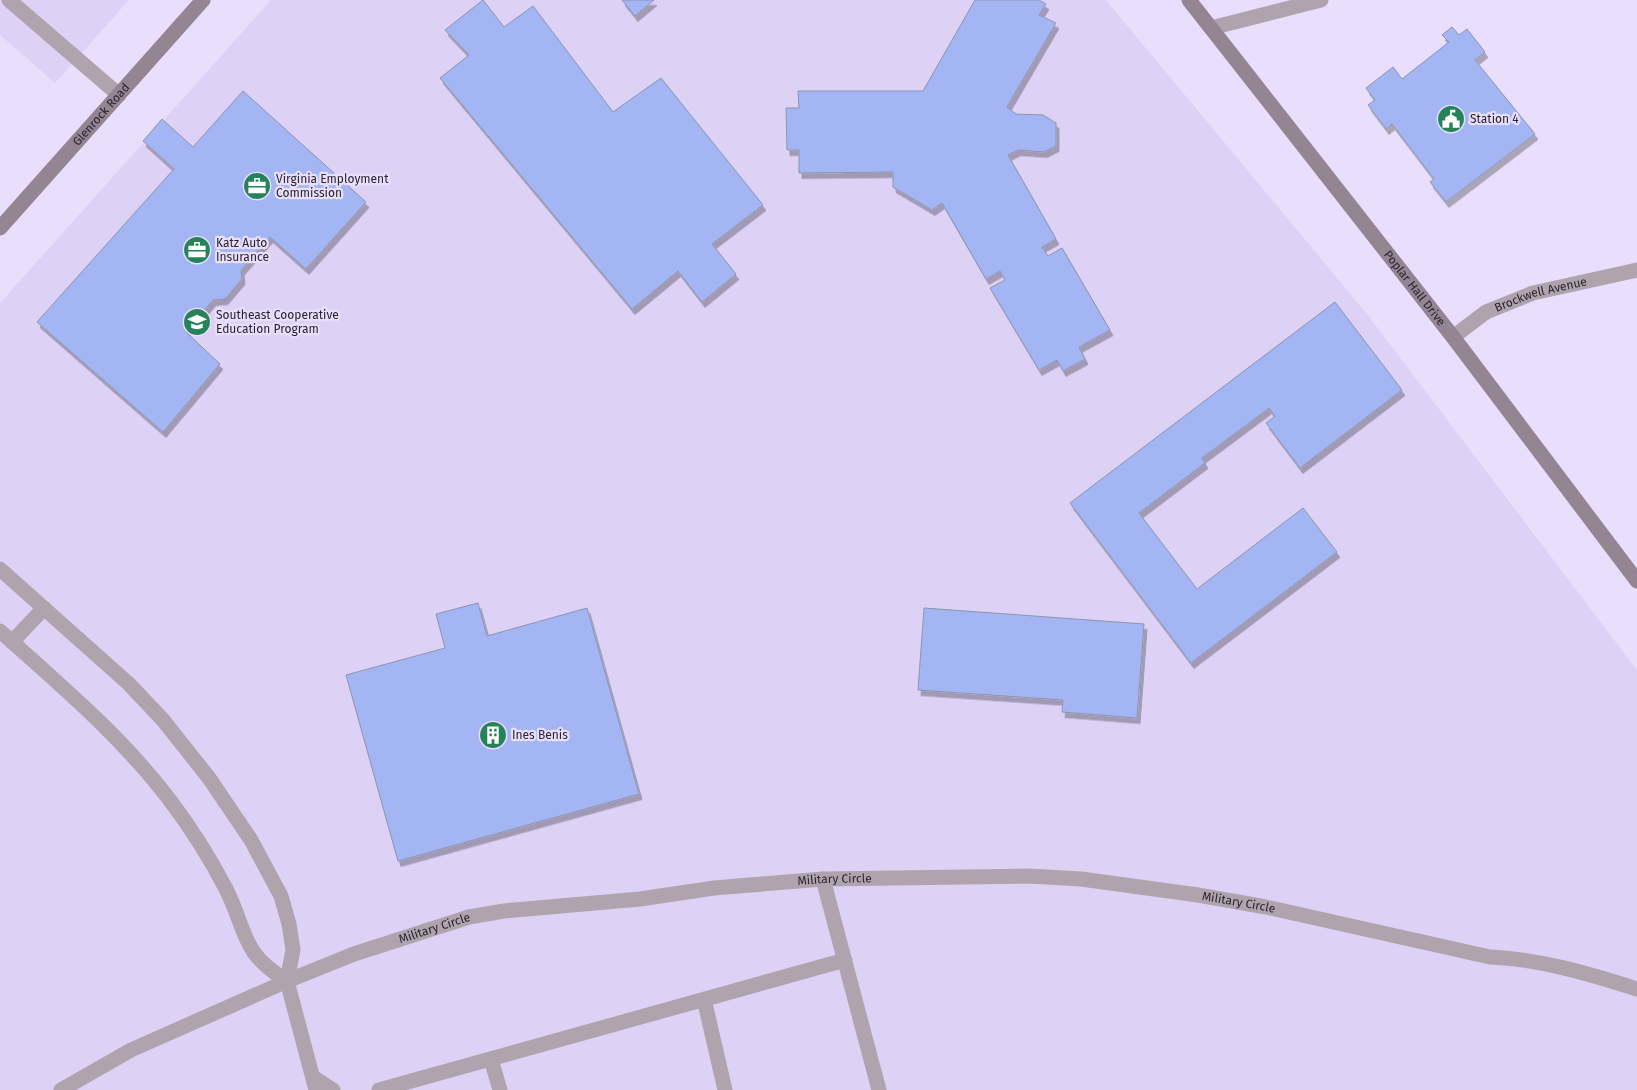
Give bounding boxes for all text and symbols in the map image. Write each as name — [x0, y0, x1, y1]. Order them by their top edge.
street label: Glenrock Road — [70, 80, 132, 149]
public building icon: Station 4 — [1436, 104, 1466, 134]
place label: Station 4 — [1470, 112, 1519, 126]
office icon: Virginia Employment Commission — [242, 171, 272, 201]
place label: Virginia Employment Commission — [276, 172, 389, 200]
office icon: Katz Auto Insurance — [182, 235, 212, 265]
place label: Katz Auto Insurance — [216, 236, 269, 264]
street label: Poplar Hall Drive — [1381, 248, 1448, 328]
street label: Brockwell Avenue — [1492, 274, 1588, 315]
school or university icon: Southeast Cooperative Education Program — [182, 307, 212, 337]
place label: Southeast Cooperative Education Program — [216, 308, 339, 336]
building icon: Ines Benis — [478, 720, 508, 750]
place label: Ines Benis — [512, 728, 568, 742]
street label: Military Circle — [797, 871, 872, 888]
street label: Military Circle — [1201, 889, 1277, 916]
street label: Military Circle — [397, 910, 472, 946]

